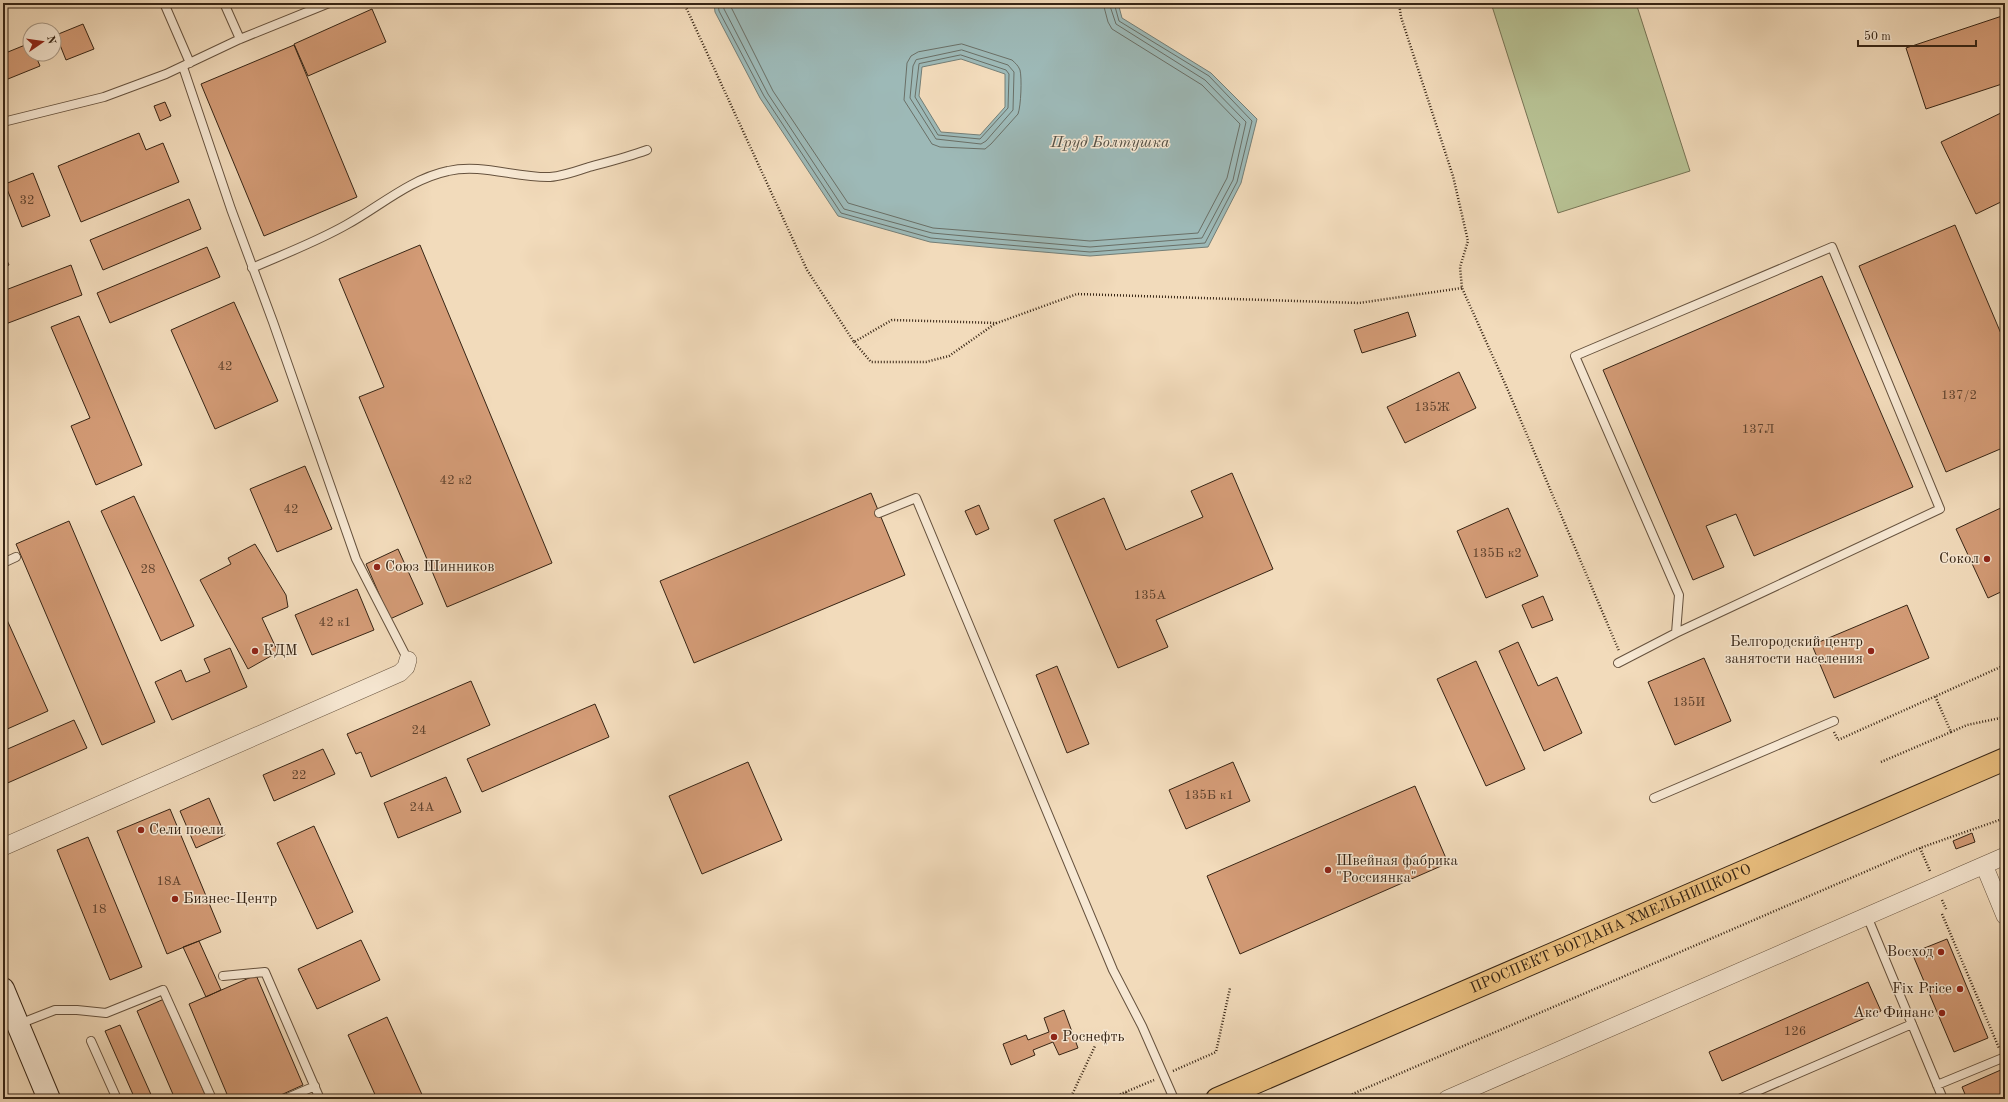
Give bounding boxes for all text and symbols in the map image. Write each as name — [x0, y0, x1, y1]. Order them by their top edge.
north arrow — [22, 22, 62, 62]
scale bar — [1858, 22, 1976, 48]
text: 50 m — [1864, 30, 1891, 43]
text: N — [44, 35, 57, 46]
water label: Пруд Болтушка — [1049, 135, 1170, 151]
house number: 32 — [19, 194, 35, 207]
house number: 42 — [217, 360, 233, 373]
house number: 137/2 — [1941, 389, 1977, 402]
house number: 135Ж — [1414, 401, 1450, 414]
house number: 137Л — [1742, 423, 1774, 436]
house number: 42 к2 — [440, 474, 472, 487]
house number: 42 — [283, 503, 299, 516]
house number: 135Б к2 — [1472, 547, 1522, 560]
place label: Сокол — [1939, 552, 1979, 567]
marker: Сокол — [1982, 554, 1992, 564]
place label: Союз Шинников — [385, 560, 494, 575]
marker: Союз Шинников — [372, 562, 382, 572]
house number: 28 — [140, 563, 156, 576]
house number: 135А — [1134, 589, 1166, 602]
house number: 42 к1 — [319, 616, 351, 629]
place label: Белгородский центр занятости населения — [1725, 635, 1863, 667]
place label: КДМ — [263, 644, 298, 659]
marker: КДМ — [250, 646, 260, 656]
marker: Белгородский центр занятости населения — [1866, 646, 1876, 656]
house number: 135И — [1673, 696, 1705, 709]
house number: 24 — [411, 724, 427, 737]
house number: 22 — [291, 769, 307, 782]
house number: 135Б к1 — [1184, 789, 1234, 802]
house number: 24А — [409, 801, 435, 814]
place label: Сели поели — [149, 823, 224, 838]
marker: Сели поели — [136, 825, 146, 835]
place label: Швейная фабрика "Россиянка" — [1336, 854, 1459, 886]
street label: ПРОСПЕКТ БОГДАНА ХМЕЛЬНИЦКОГО — [1468, 862, 1754, 996]
marker: Швейная фабрика "Россиянка" — [1323, 865, 1333, 875]
house number: 18А — [156, 875, 182, 888]
place label: Бизнес-Центр — [183, 892, 278, 907]
marker: Бизнес-Центр — [170, 894, 180, 904]
house number: 18 — [91, 903, 107, 916]
place label: Восход — [1887, 945, 1934, 960]
marker: Восход — [1936, 947, 1946, 957]
place label: Fix Price — [1892, 982, 1952, 997]
marker: Fix Price — [1955, 984, 1965, 994]
place label: Акс Финанс — [1853, 1006, 1934, 1021]
marker: Акс Финанс — [1937, 1008, 1947, 1018]
house number: 126 — [1784, 1025, 1806, 1038]
place label: Роснефть — [1062, 1030, 1125, 1045]
marker: Роснефть — [1049, 1032, 1059, 1042]

